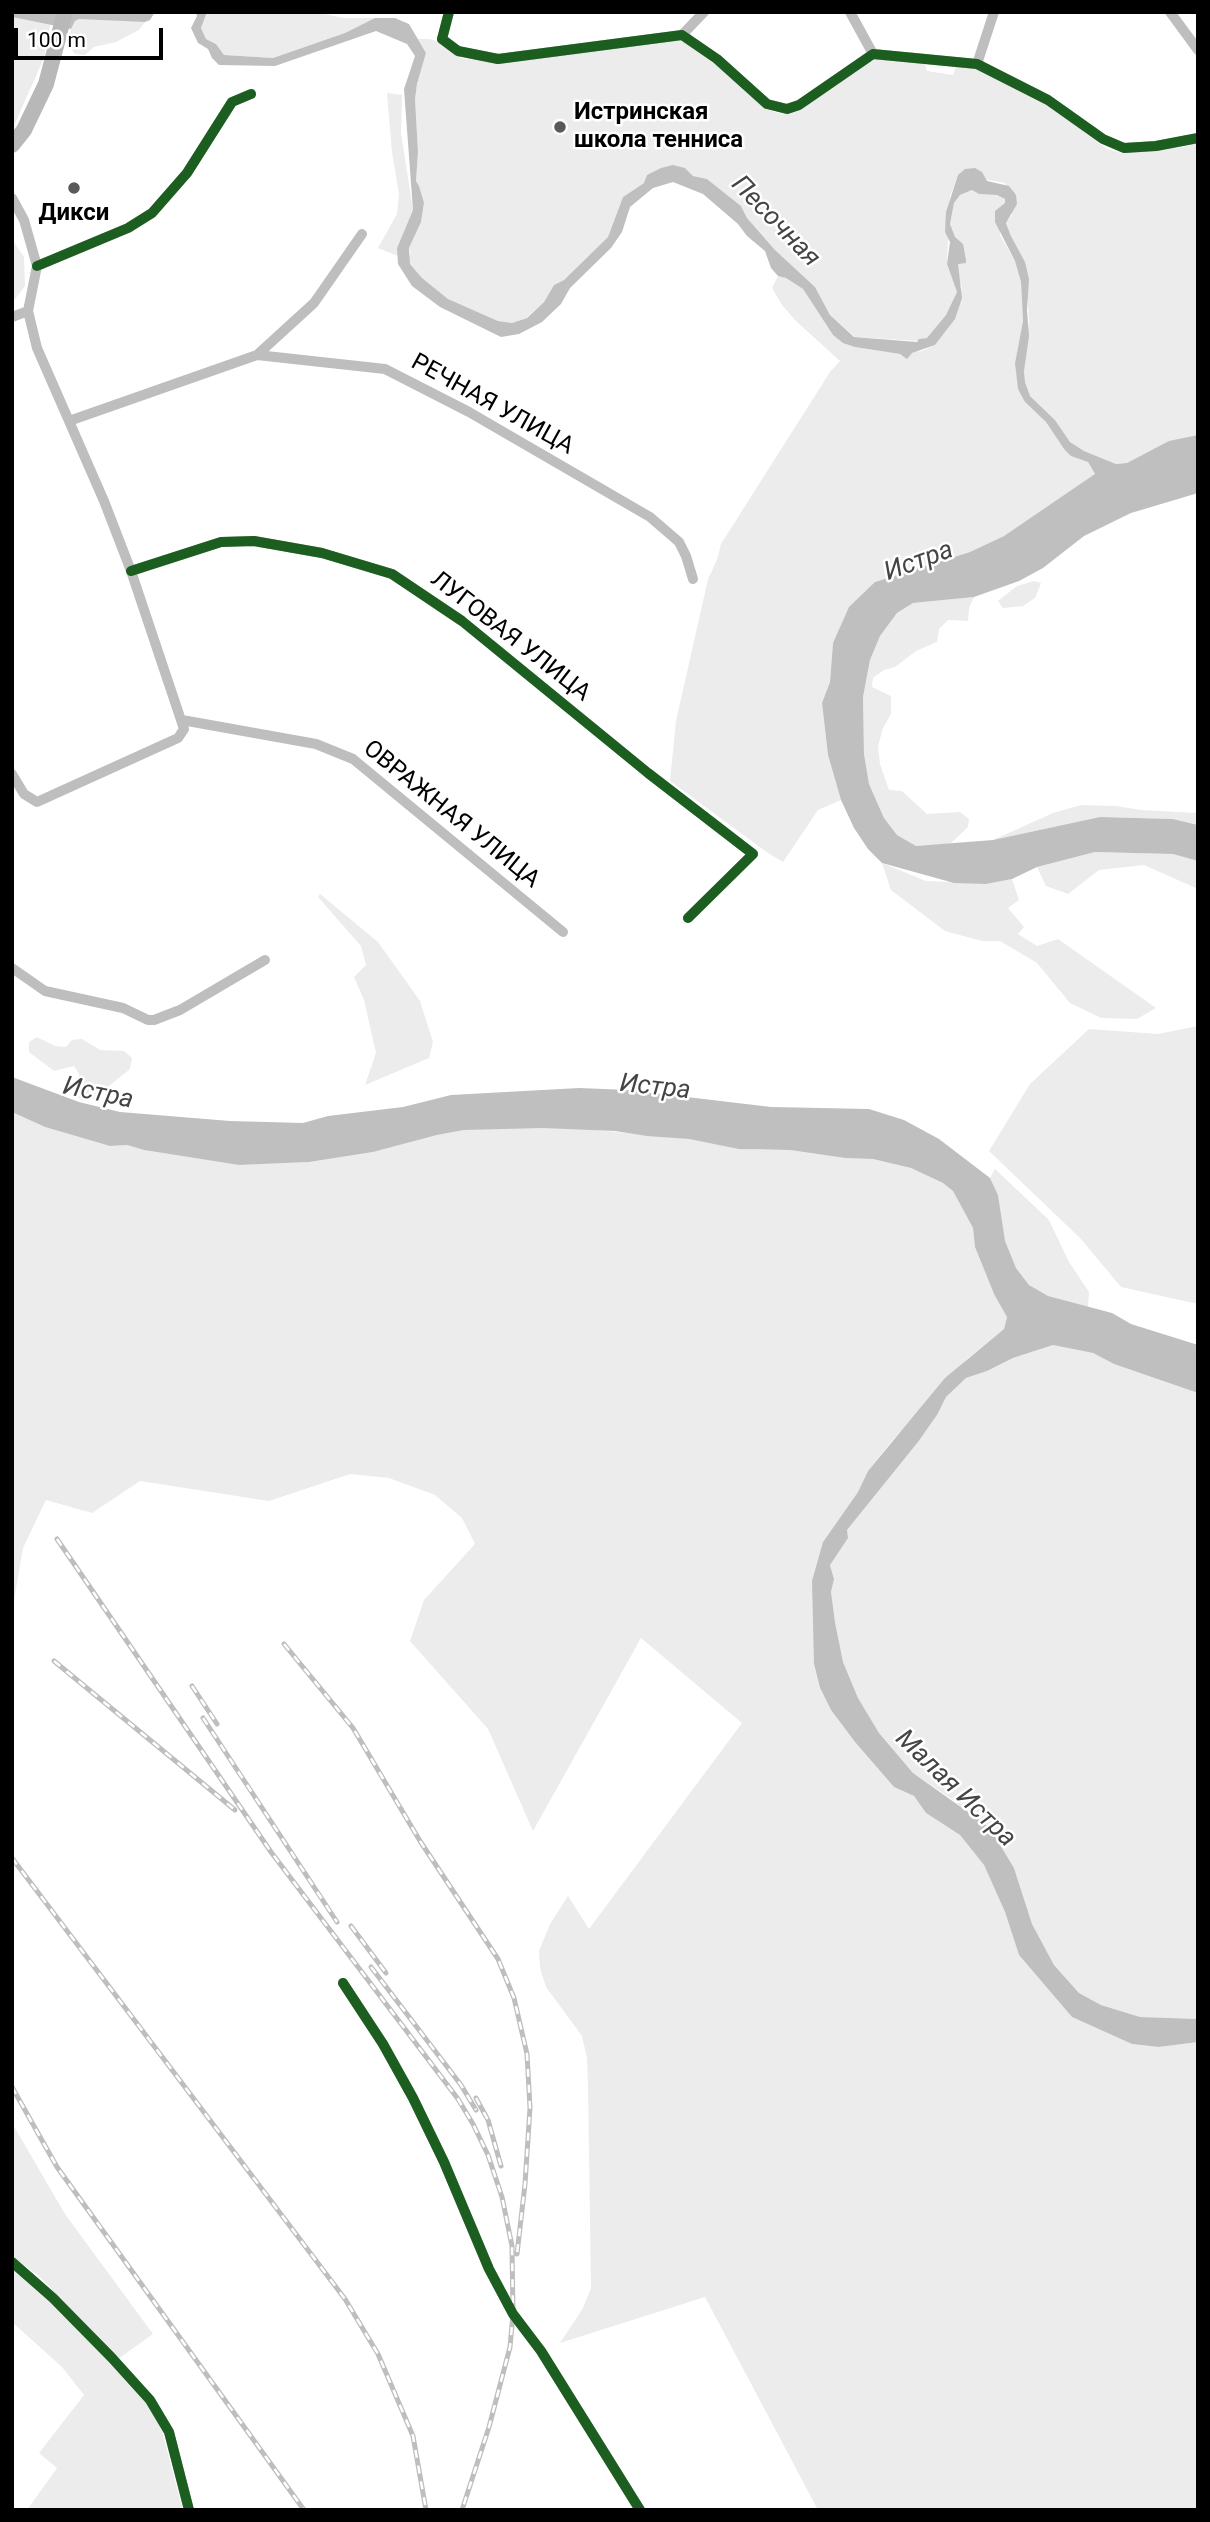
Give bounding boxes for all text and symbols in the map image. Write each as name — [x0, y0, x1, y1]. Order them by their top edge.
scale bar — [18, 14, 166, 58]
text: 100 m — [27, 28, 86, 52]
place label: Истринская школа тенниса — [574, 99, 743, 155]
marker: Истринская школа тенниса — [552, 119, 568, 135]
water label: Песочная — [724, 170, 826, 274]
marker: Дикси — [66, 180, 82, 196]
place label: Дикси — [39, 200, 109, 228]
street label: РЕЧНАЯ УЛИЦА — [406, 348, 578, 462]
water label: Истра — [880, 535, 958, 589]
street label: ЛУГОВАЯ УЛИЦА — [424, 566, 596, 708]
street label: ОВРАЖНАЯ УЛИЦА — [357, 735, 545, 895]
water label: Истра — [618, 1069, 692, 1107]
water label: Истра — [60, 1071, 136, 1117]
water label: Малая Истра — [888, 1724, 1022, 1854]

